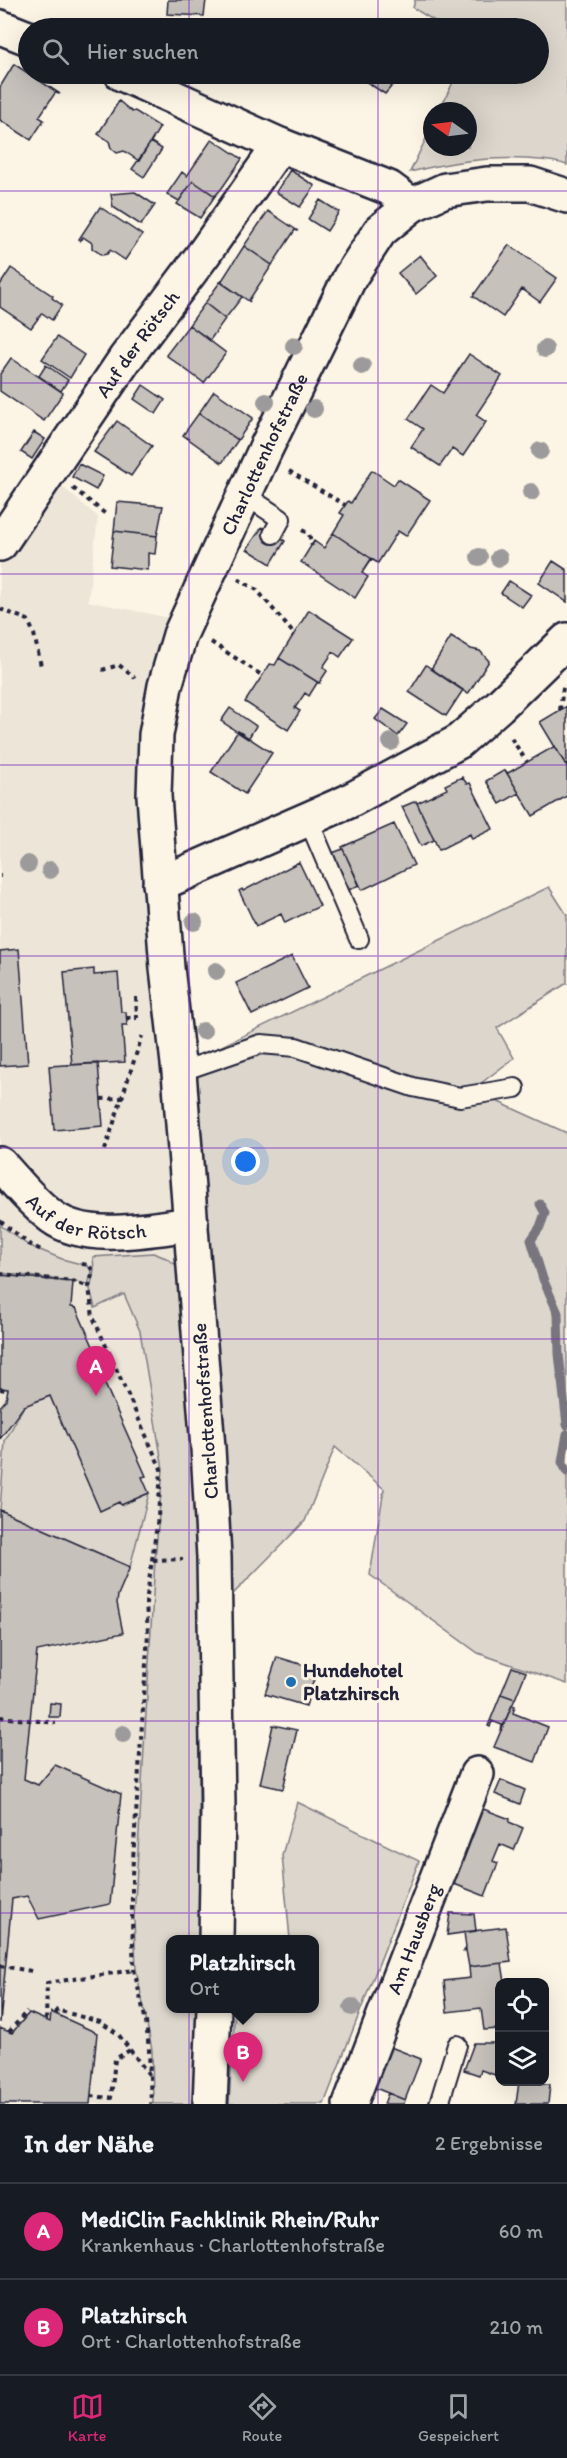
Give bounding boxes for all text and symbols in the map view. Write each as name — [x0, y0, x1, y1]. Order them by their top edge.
search box — [18, 18, 549, 84]
icon: search — [39, 35, 72, 68]
text: Hier suchen — [87, 38, 198, 65]
north arrow — [423, 102, 477, 156]
street label: Auf der Rötsch — [91, 285, 185, 402]
street label: Charlottenhofstraße — [215, 369, 313, 539]
your location — [231, 1147, 260, 1176]
street label: Auf der Rötsch — [21, 1189, 148, 1244]
street label: Charlottenhofstraße — [187, 1322, 223, 1500]
pin: A — [76, 1346, 116, 1396]
place label: Hundehotel Platzhirsch — [303, 1658, 403, 1705]
marker: Hundehotel Platzhirsch — [284, 1675, 298, 1689]
street label: Am Hausberg — [381, 1879, 446, 1997]
popup — [166, 1935, 319, 2013]
text: Platzhirsch — [190, 1949, 295, 1976]
text: Ort — [190, 1976, 219, 2000]
map controls — [495, 1978, 549, 2086]
button: locate — [495, 1978, 549, 2032]
pin: B — [224, 2032, 262, 2082]
button: layers — [495, 2032, 549, 2086]
text: In der Nähe — [24, 2127, 154, 2159]
text: 2 Ergebnisse — [435, 2131, 543, 2155]
text: MediClin Fachklinik Rhein/Ruhr — [81, 2206, 379, 2233]
text: A — [37, 2219, 50, 2243]
text: 60 m — [499, 2219, 543, 2243]
text: Krankenhaus · Charlottenhofstraße — [81, 2233, 385, 2257]
text: Platzhirsch — [81, 2302, 187, 2329]
text: B — [37, 2315, 50, 2339]
text: 210 m — [490, 2315, 543, 2339]
text: Ort · Charlottenhofstraße — [81, 2329, 301, 2353]
tab: Karte — [68, 2390, 106, 2445]
tab: Route — [242, 2390, 282, 2445]
tab: Gespeichert — [418, 2390, 499, 2445]

